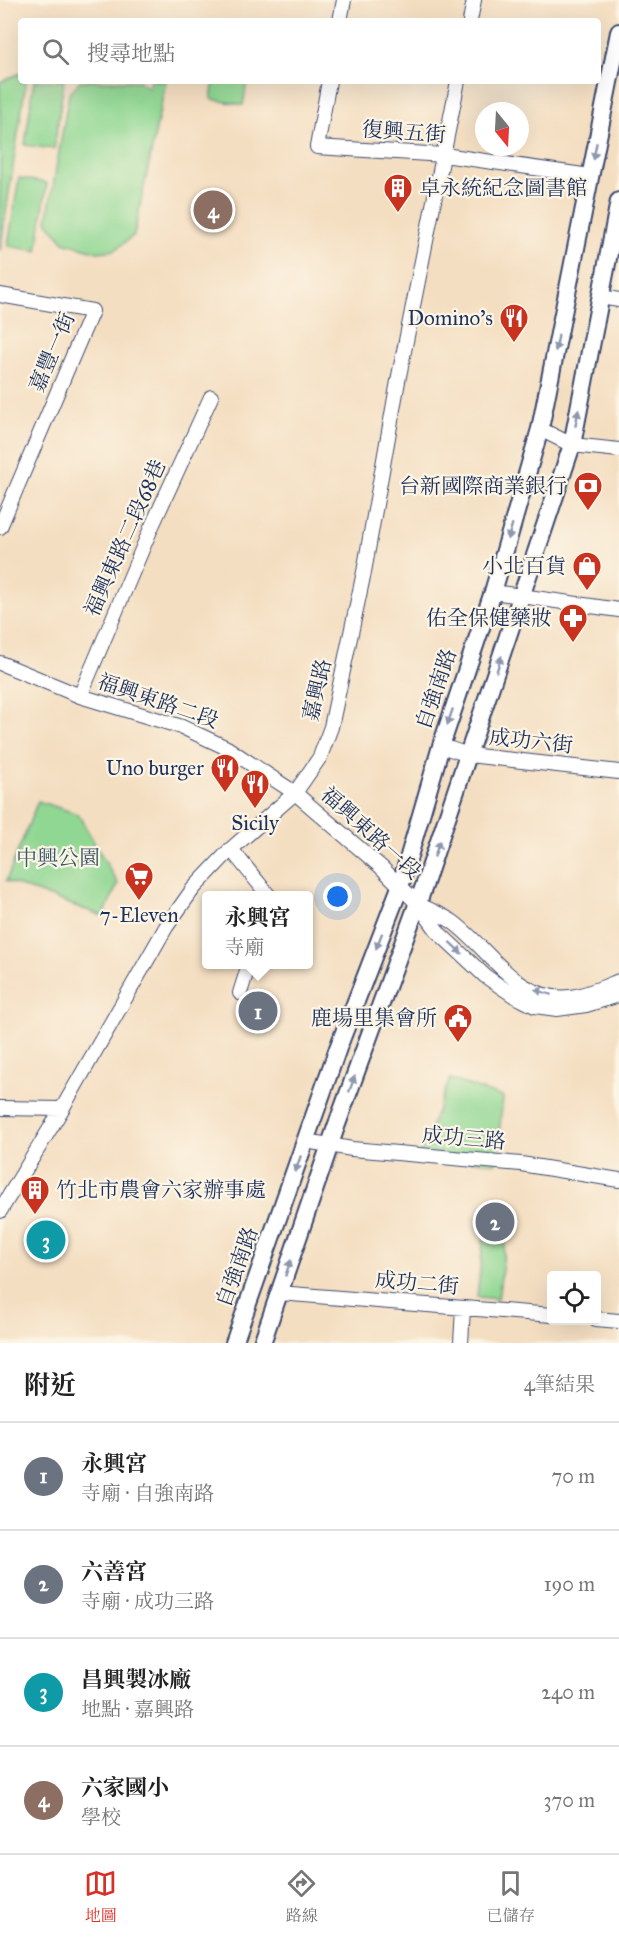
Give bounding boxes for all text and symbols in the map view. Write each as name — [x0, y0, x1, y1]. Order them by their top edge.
search box — [18, 18, 601, 84]
icon: search — [39, 35, 72, 68]
text: 搜尋地點 — [87, 40, 175, 67]
north arrow — [475, 102, 529, 156]
street label: 復興五街 — [361, 116, 447, 148]
one-way arrow — [590, 142, 599, 161]
building icon: 卓永統紀念圖書館 — [382, 172, 414, 214]
place label: 卓永統紀念圖書館 — [419, 175, 587, 201]
pin: 4 — [194, 188, 232, 232]
restaurant icon: Domino's — [498, 302, 530, 344]
place label: Domino's — [408, 305, 493, 331]
street label: 嘉豐一街 — [24, 308, 80, 396]
one-way arrow — [552, 333, 561, 352]
one-way arrow — [573, 408, 582, 427]
street label: 福興東路二段68巷 — [79, 456, 171, 620]
bank icon: 台新國際商業銀行 — [572, 470, 604, 512]
place label: 台新國際商業銀行 — [399, 473, 567, 499]
one-way arrow — [505, 523, 514, 541]
shop icon: 小北百貨 — [571, 550, 603, 592]
place label: 小北百貨 — [482, 553, 566, 579]
pharmacy icon: 佑全保健藥妝 — [557, 602, 589, 644]
place label: 佑全保健藥妝 — [426, 605, 552, 631]
street label: 自強南路 — [410, 645, 462, 733]
one-way arrow — [495, 655, 504, 673]
street label: 嘉興路 — [297, 656, 337, 724]
street label: 福興東路二段 — [94, 668, 222, 734]
one-way arrow — [445, 708, 455, 726]
street label: 成功六街 — [488, 724, 574, 758]
restaurant icon: Uno burger — [209, 752, 241, 794]
place label: Uno burger — [106, 755, 204, 781]
restaurant icon: Sicily — [239, 768, 271, 810]
street label: 福興東路一段 — [315, 781, 427, 885]
place label: Sicily — [231, 810, 280, 836]
one-way arrow — [433, 840, 443, 858]
park label: 中興公園 — [16, 845, 100, 871]
supermarket icon: 7-Eleven — [123, 860, 155, 902]
your location — [323, 882, 352, 911]
popup — [202, 891, 313, 969]
place label: 7-Eleven — [99, 902, 179, 928]
text: 永興宮 — [224, 904, 291, 931]
one-way arrow — [374, 933, 384, 951]
text: 寺廟 — [224, 935, 264, 959]
one-way arrow — [448, 941, 462, 955]
one-way arrow — [534, 987, 552, 997]
pin: 1 — [238, 988, 278, 1034]
public building icon: 鹿場里集會所 — [442, 1002, 474, 1044]
place label: 鹿場里集會所 — [311, 1005, 437, 1031]
one-way arrow — [347, 1074, 357, 1092]
street label: 成功三路 — [421, 1121, 507, 1155]
one-way arrow — [292, 1155, 302, 1173]
building icon: 竹北市農會六家辦事處 — [19, 1174, 51, 1216]
place label: 竹北市農會六家辦事處 — [56, 1177, 266, 1203]
pin: 2 — [476, 1200, 514, 1244]
pin: 3 — [26, 1218, 66, 1262]
street label: 自強南路 — [210, 1223, 264, 1311]
one-way arrow — [284, 1259, 293, 1277]
street label: 成功二街 — [374, 1266, 460, 1300]
map controls — [547, 1271, 601, 1325]
button: locate — [547, 1271, 601, 1325]
text: 附近 — [24, 1369, 76, 1401]
text: 4筆結果 — [524, 1372, 595, 1396]
text: 永興宮 — [81, 1450, 147, 1477]
text: 1 — [40, 1464, 47, 1488]
text: 70 m — [552, 1464, 595, 1488]
text: 寺廟 · 自強南路 — [81, 1481, 214, 1505]
text: 六善宮 — [81, 1558, 147, 1585]
text: 2 — [39, 1572, 48, 1596]
text: 190 m — [544, 1572, 595, 1596]
text: 寺廟 · 成功三路 — [81, 1589, 214, 1613]
text: 昌興製冰廠 — [81, 1666, 191, 1693]
text: 3 — [40, 1680, 48, 1704]
text: 240 m — [541, 1680, 595, 1704]
text: 地點 · 嘉興路 — [81, 1697, 194, 1721]
text: 六家國小 — [81, 1774, 169, 1801]
text: 4 — [38, 1788, 49, 1812]
text: 370 m — [544, 1788, 595, 1812]
text: 學校 — [81, 1805, 121, 1829]
tab: 地圖 — [84, 1867, 117, 1926]
tab: 路線 — [285, 1867, 318, 1926]
tab: 已儲存 — [487, 1867, 535, 1926]

